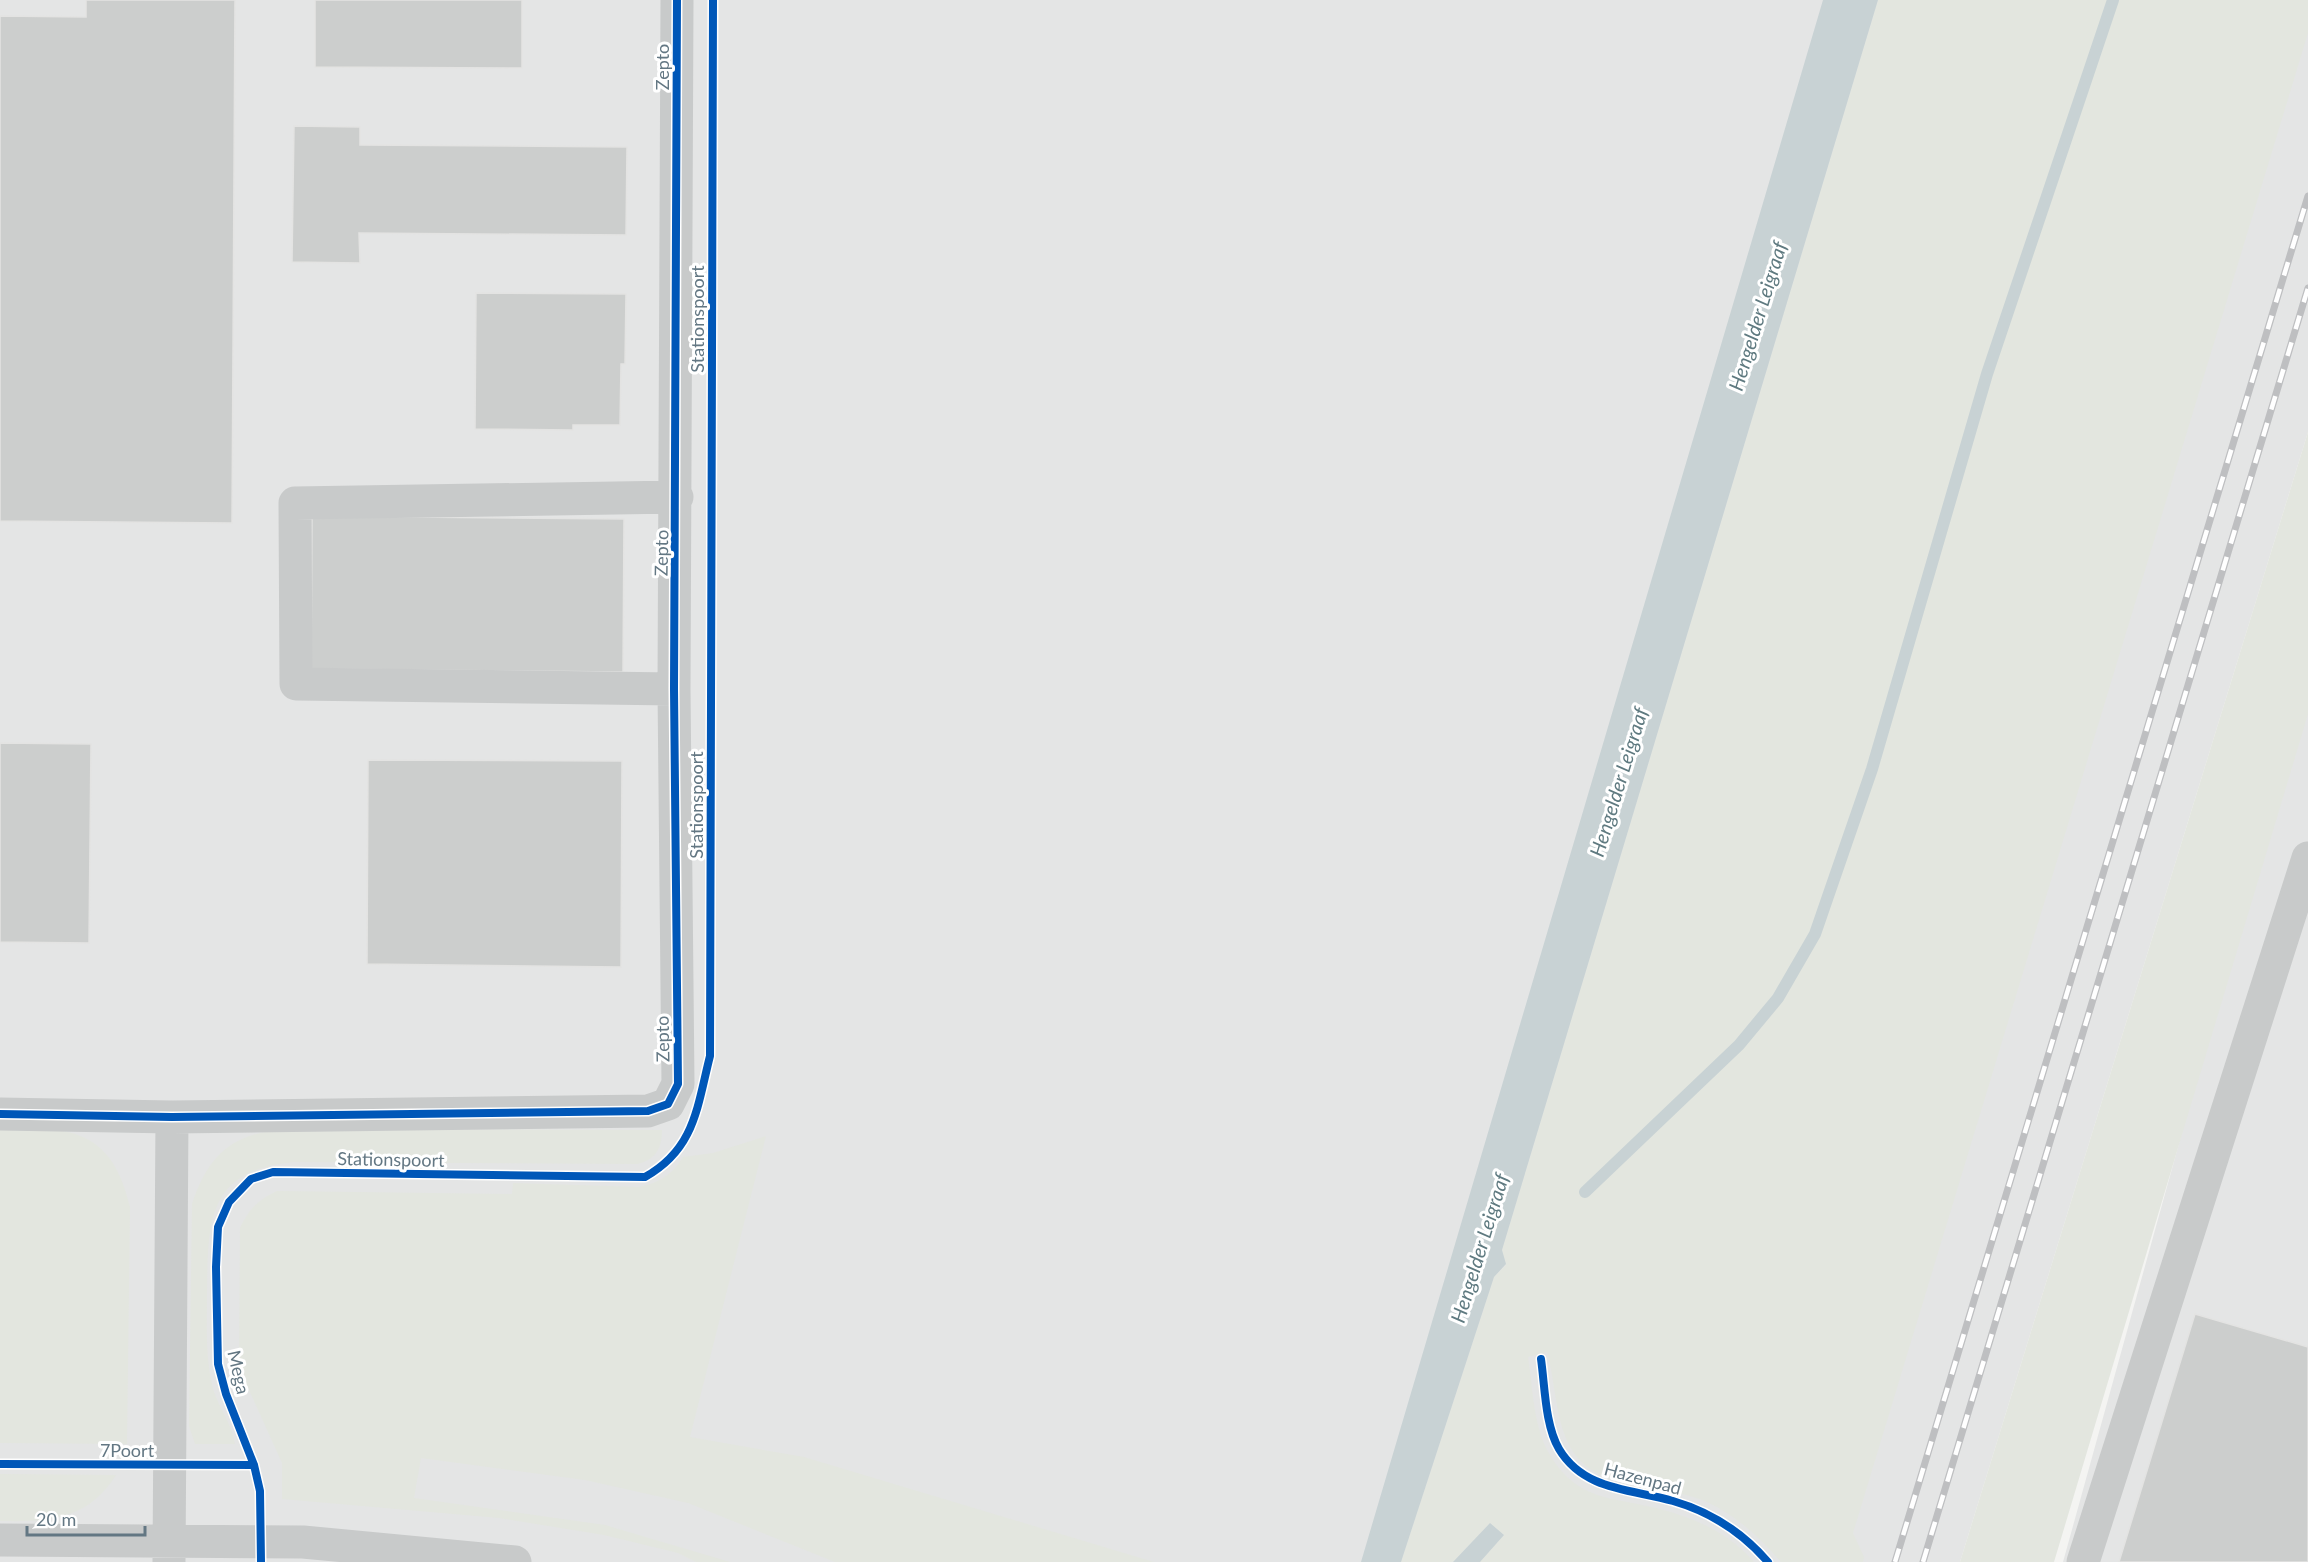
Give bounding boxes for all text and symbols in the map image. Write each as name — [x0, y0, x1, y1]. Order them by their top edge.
street label: Zepto — [651, 44, 673, 90]
water label: Hengelder Leigraaf — [1723, 237, 1792, 393]
street label: Stationspoort — [686, 265, 708, 373]
street label: Zepto — [650, 530, 672, 576]
water label: Hengelder Leigraaf — [1584, 703, 1653, 859]
street label: Stationspoort — [685, 751, 707, 859]
street label: Zepto — [651, 1016, 673, 1062]
street label: Stationspoort — [337, 1147, 445, 1171]
water label: Hengelder Leigraaf — [1445, 1169, 1514, 1325]
street label: Mega — [223, 1348, 255, 1396]
street label: 7Poort — [100, 1439, 155, 1461]
street label: Hazenpad — [1602, 1457, 1684, 1499]
scale bar — [27, 1499, 146, 1537]
text: 20 m — [36, 1508, 76, 1530]

